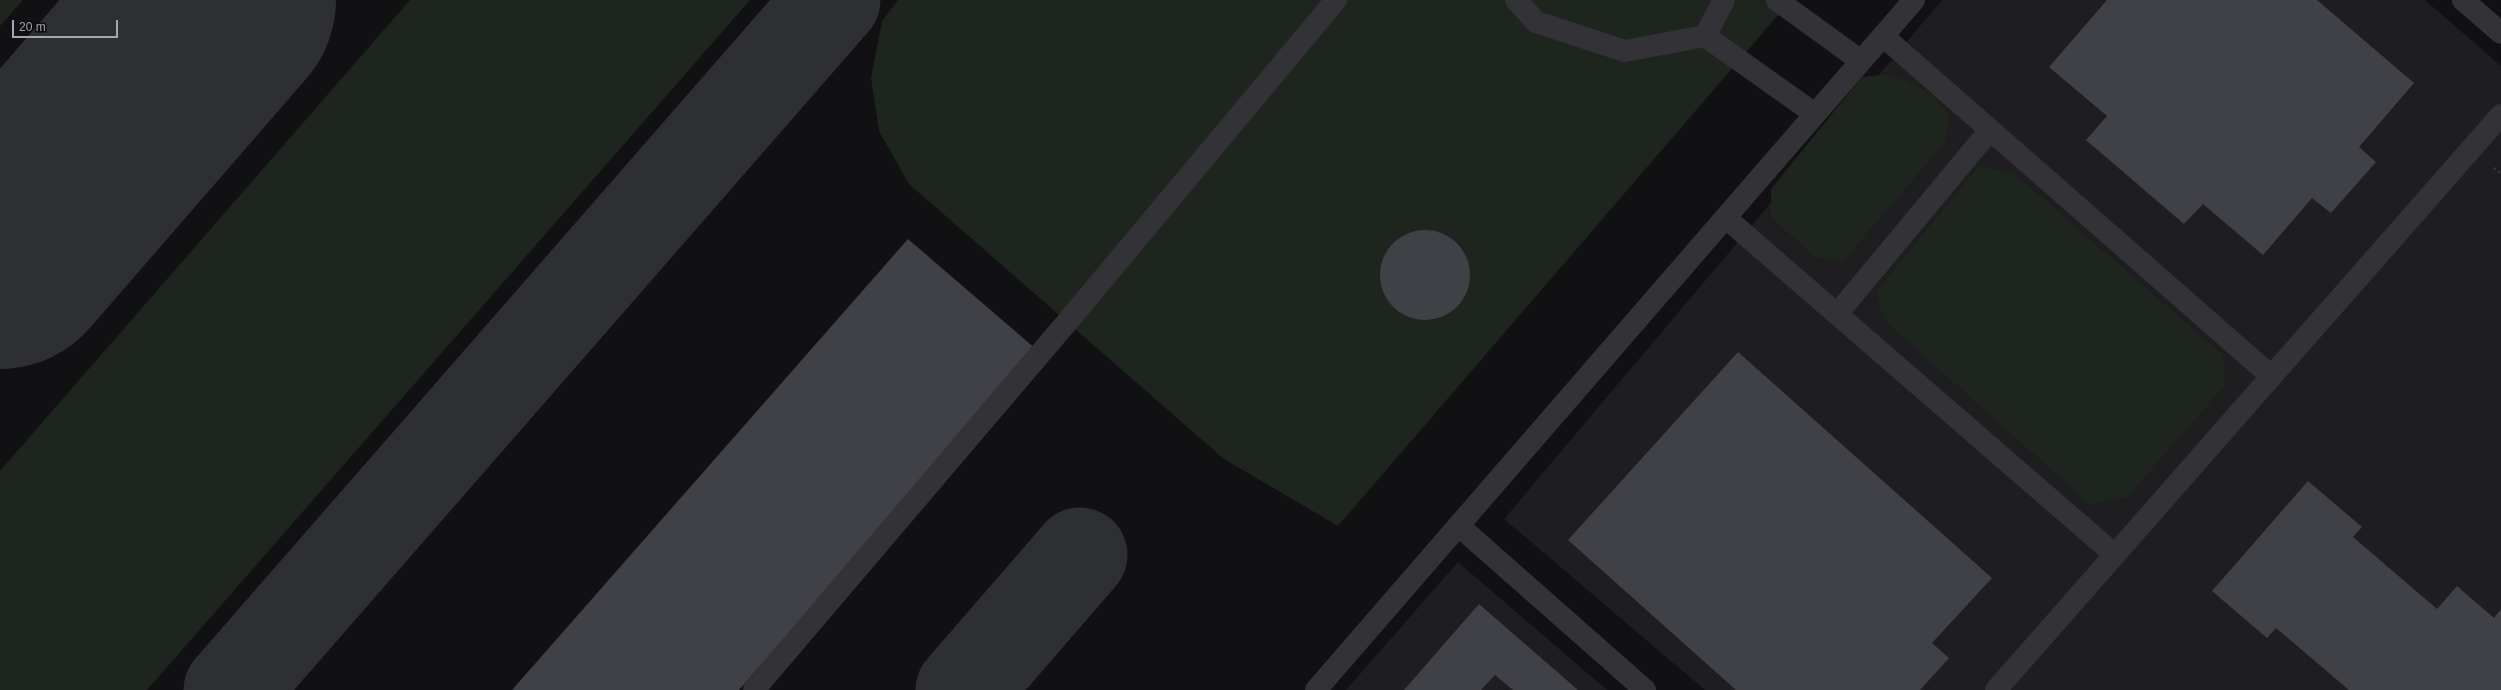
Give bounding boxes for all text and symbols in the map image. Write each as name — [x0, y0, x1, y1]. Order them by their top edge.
scale bar — [14, 12, 120, 38]
text: 20 m — [19, 20, 46, 34]

